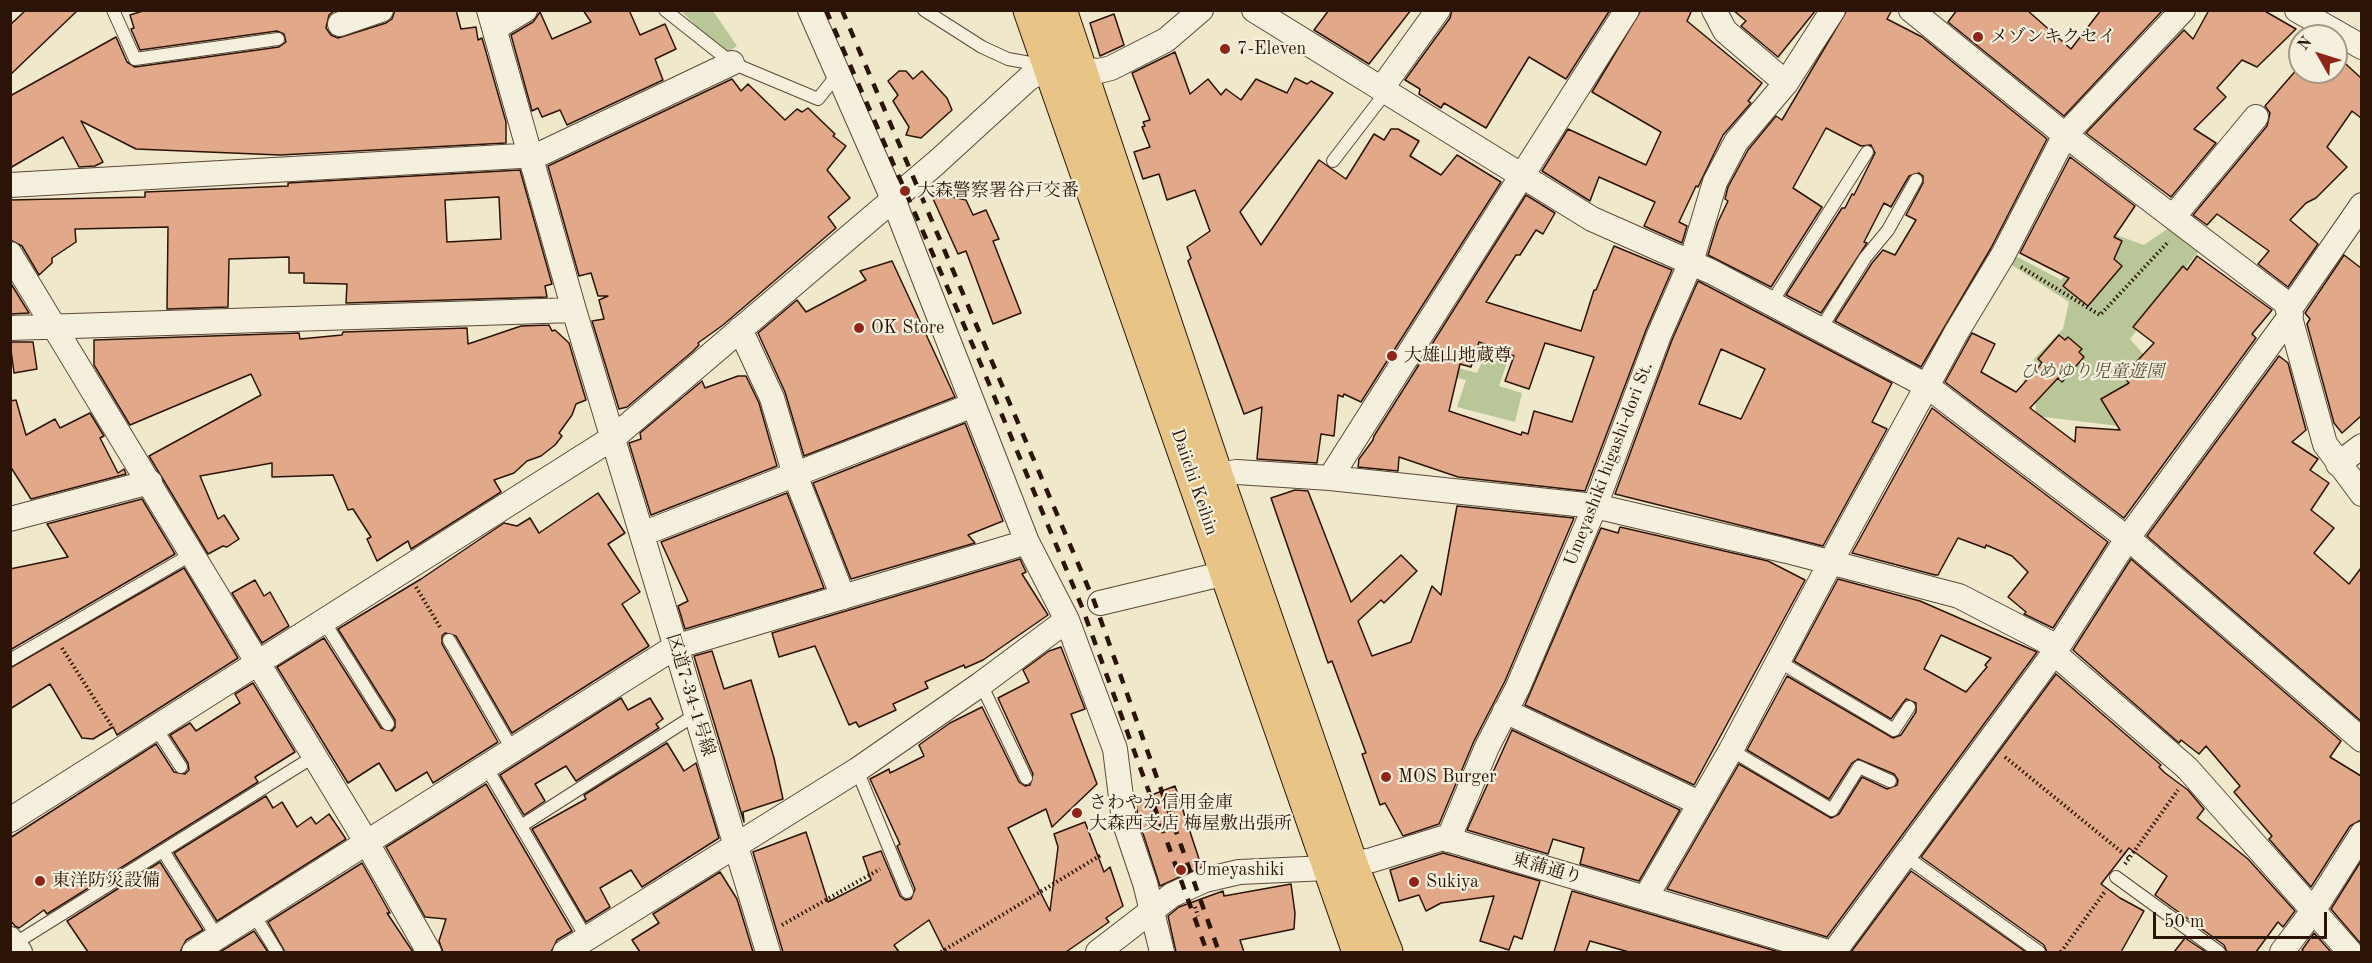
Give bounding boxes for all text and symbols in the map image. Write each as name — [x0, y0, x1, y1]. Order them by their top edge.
north arrow — [2288, 24, 2348, 84]
place label: メゾンキクセイ — [1990, 26, 2116, 48]
marker: メゾンキクセイ — [1971, 30, 1985, 44]
text: N — [2295, 34, 2316, 54]
place label: 7-Eleven — [1237, 38, 1306, 60]
marker: 7-Eleven — [1218, 42, 1232, 56]
place label: 大森警察署谷戸交番 — [917, 180, 1079, 202]
marker: 大森警察署谷戸交番 — [898, 184, 912, 198]
place label: OK Store — [871, 317, 944, 339]
marker: OK Store — [852, 321, 866, 335]
place label: 大雄山地蔵尊 — [1404, 345, 1512, 367]
marker: 大雄山地蔵尊 — [1385, 349, 1399, 363]
street label: Umeyashiki higashi-dori St. — [1560, 359, 1658, 569]
park label: ひめゆり児童遊園 — [2020, 361, 2164, 383]
street label: Daiichi Keihin — [1166, 426, 1222, 538]
street label: 区道7-34-1号線 — [661, 631, 719, 759]
place label: MOS Burger — [1398, 766, 1497, 788]
marker: MOS Burger — [1379, 770, 1393, 784]
place label: さわやか信用金庫 大森西支店 梅屋敷出張所 — [1089, 792, 1292, 834]
marker: さわやか信用金庫 大森西支店 梅屋敷出張所 — [1070, 806, 1084, 820]
street label: 東蒲通り — [1509, 849, 1585, 889]
place label: Umeyashiki — [1193, 859, 1284, 881]
marker: Umeyashiki — [1174, 863, 1188, 877]
place label: 東洋防災設備 — [52, 870, 160, 892]
place label: Sukiya — [1426, 871, 1479, 893]
marker: 東洋防災設備 — [33, 874, 47, 888]
marker: Sukiya — [1407, 875, 1421, 889]
scale bar — [2156, 900, 2330, 938]
text: 50 m — [2164, 913, 2204, 931]

